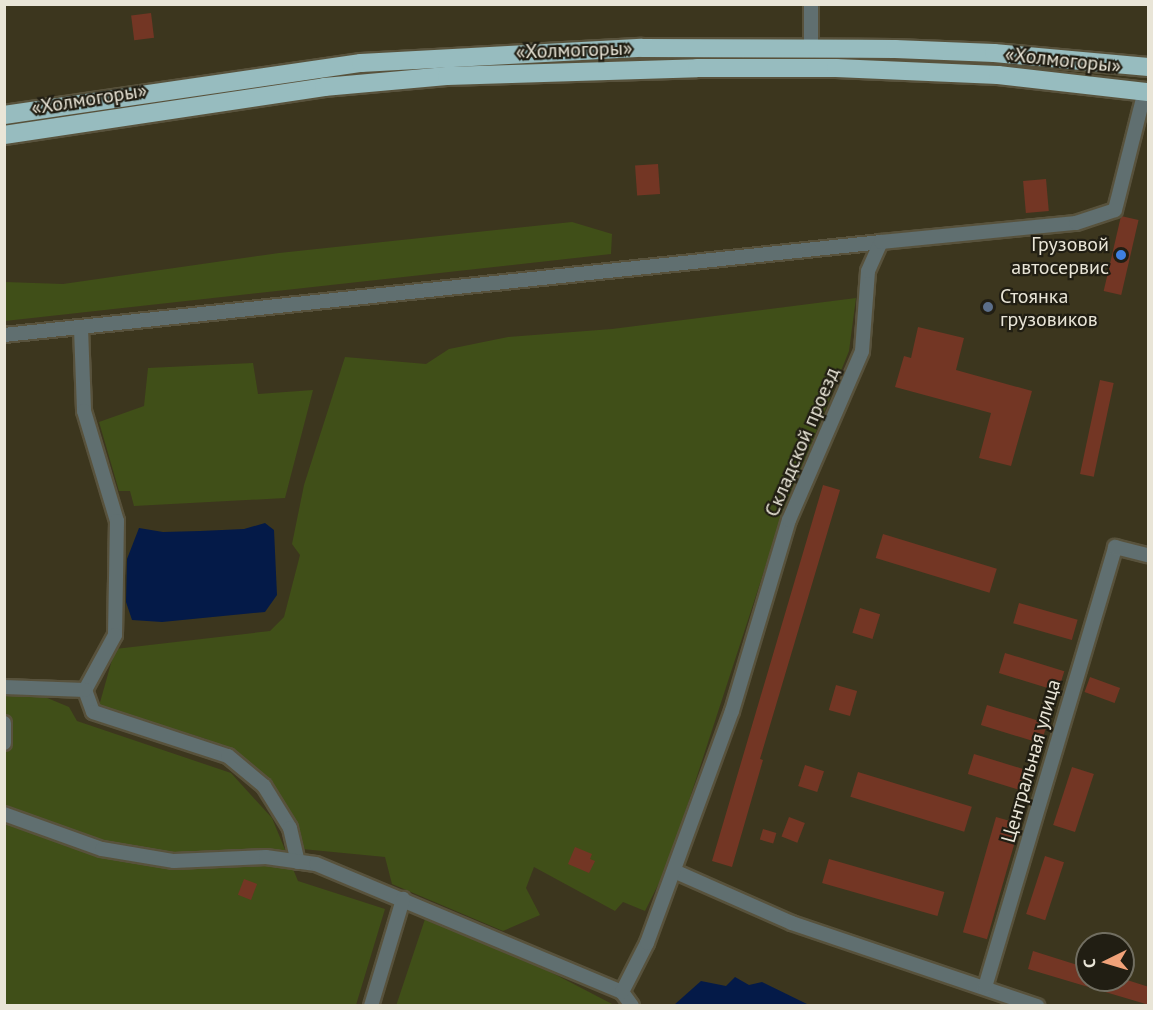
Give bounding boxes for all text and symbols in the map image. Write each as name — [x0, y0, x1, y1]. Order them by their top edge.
street label: «Холмогоры» — [515, 36, 633, 64]
street label: «Холмогоры» — [1004, 42, 1122, 78]
street label: «Холмогоры» — [29, 78, 149, 120]
place label: Грузовой автосервис — [1011, 232, 1109, 279]
marker: Грузовой автосервис — [1114, 248, 1128, 262]
place label: Стоянка грузовиков — [1000, 284, 1098, 331]
marker: Стоянка грузовиков — [981, 300, 995, 314]
street label: Складской проезд — [760, 364, 844, 520]
street label: Центральная улица — [996, 677, 1066, 845]
north arrow — [1075, 932, 1135, 992]
text: С — [1079, 958, 1099, 969]

